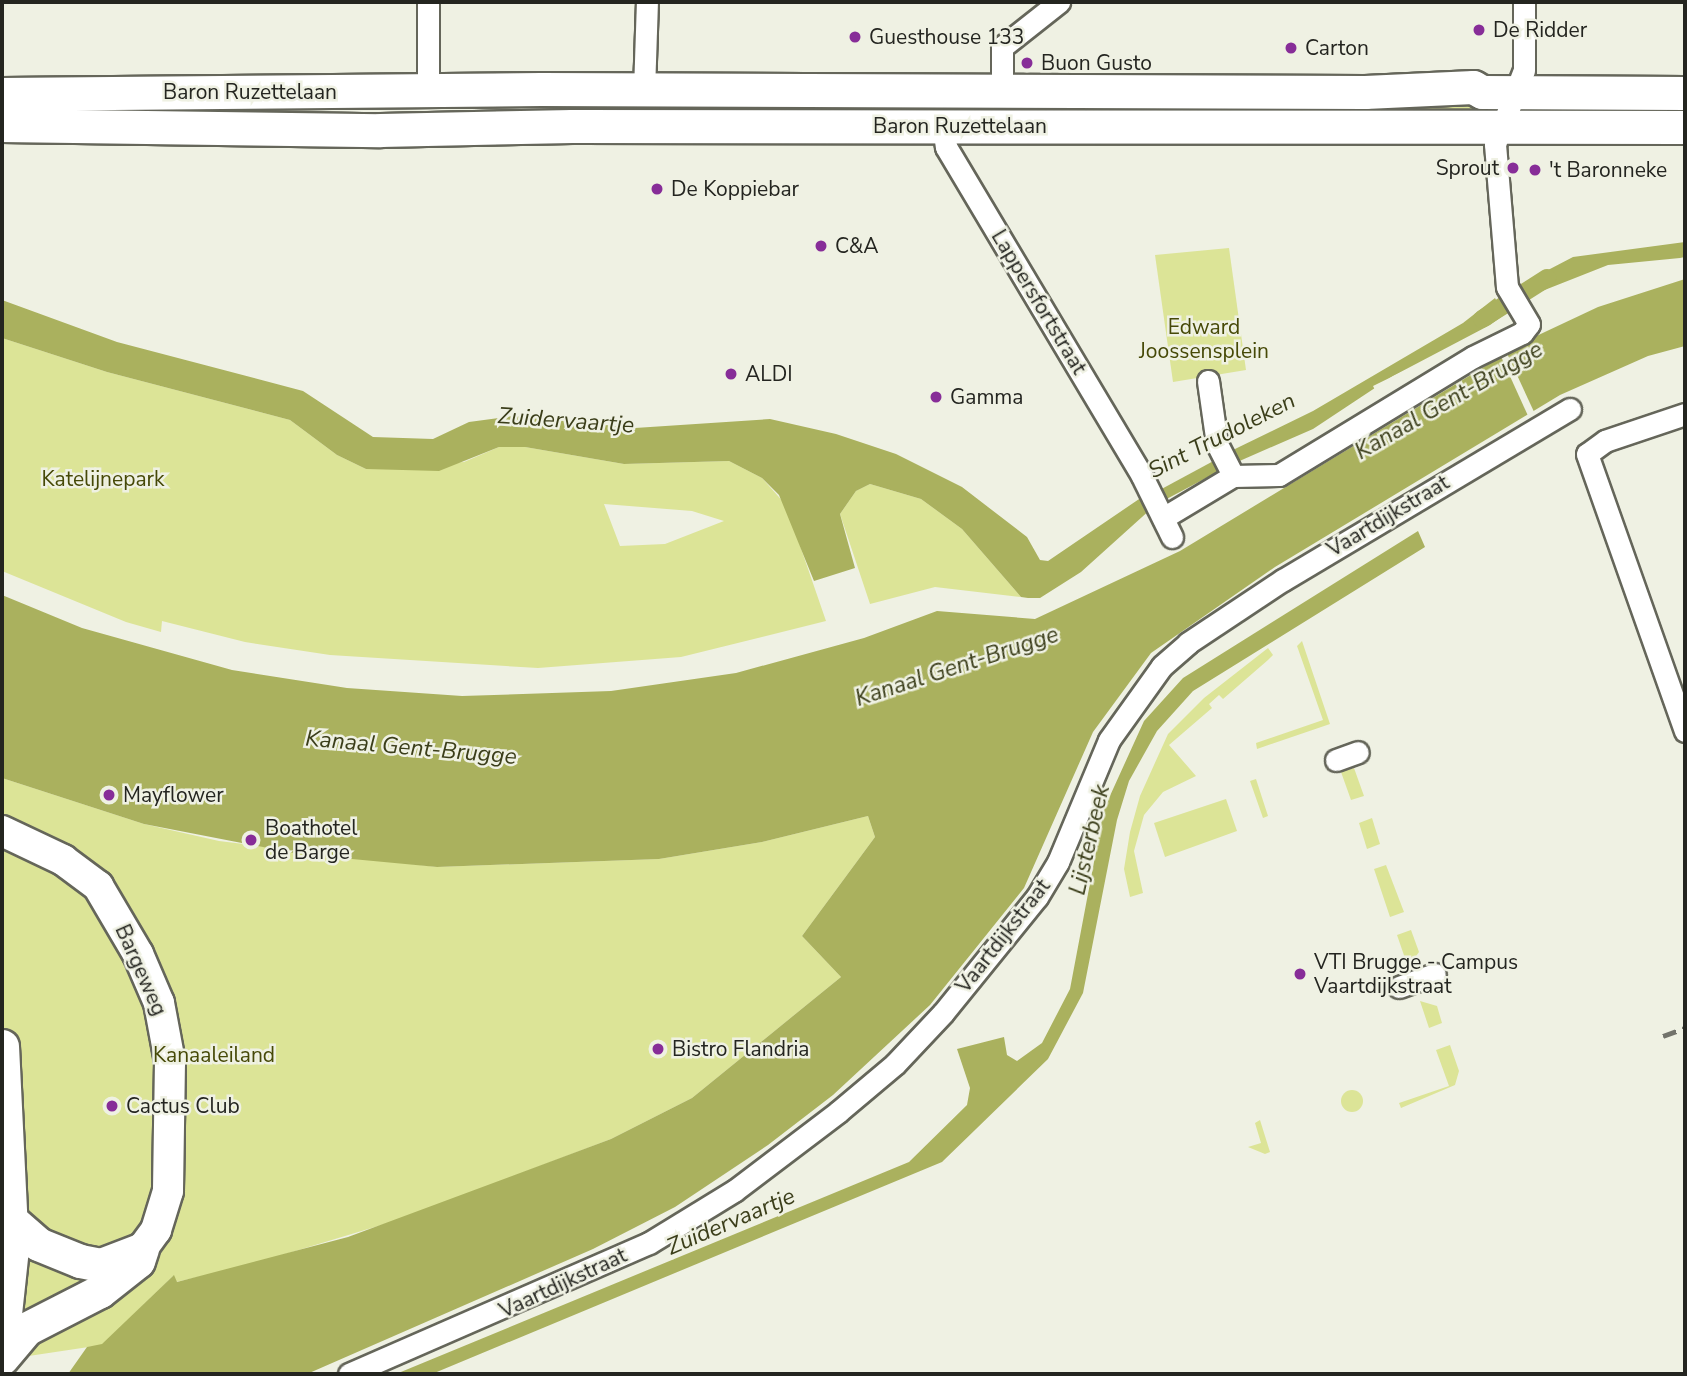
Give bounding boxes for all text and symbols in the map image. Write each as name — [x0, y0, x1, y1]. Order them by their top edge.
place label: De Ridder — [1493, 17, 1587, 43]
marker: De Ridder — [1471, 22, 1487, 38]
place label: Guesthouse 133 — [869, 24, 1024, 50]
marker: Guesthouse 133 — [847, 29, 863, 45]
place label: Carton — [1305, 35, 1369, 61]
marker: Carton — [1283, 40, 1299, 56]
place label: Buon Gusto — [1041, 50, 1152, 76]
marker: Buon Gusto — [1019, 55, 1035, 71]
street label: Baron Ruzettelaan — [163, 79, 337, 105]
street label: Baron Ruzettelaan — [873, 113, 1047, 139]
place label: Sprout — [1436, 155, 1499, 181]
place label: 't Baronneke — [1549, 157, 1667, 183]
marker: Sprout — [1505, 160, 1521, 176]
marker: 't Baronneke — [1527, 162, 1543, 178]
place label: De Koppiebar — [671, 176, 799, 202]
marker: De Koppiebar — [649, 181, 665, 197]
street label: Lappersfortstraat — [986, 225, 1092, 379]
place label: C&A — [835, 233, 879, 259]
marker: C&A — [813, 238, 829, 254]
park label: Edward Joossensplein — [1139, 314, 1269, 364]
water label: Kanaal Gent-Brugge — [1350, 336, 1548, 466]
place label: ALDI — [745, 361, 793, 387]
marker: ALDI — [723, 366, 739, 382]
place label: Gamma — [950, 384, 1023, 410]
water label: Sint Trudoleken — [1144, 387, 1300, 485]
marker: Gamma — [928, 389, 944, 405]
water label: Zuidervaartje — [497, 402, 635, 440]
park label: Katelijnepark — [41, 466, 165, 492]
street label: Vaartdijkstraat — [1323, 470, 1453, 562]
water label: Kanaal Gent-Brugge — [852, 621, 1062, 713]
water label: Kanaal Gent-Brugge — [304, 725, 518, 771]
place label: Mayflower — [123, 782, 224, 808]
water label: Lijsterbeek — [1064, 782, 1116, 898]
marker: Mayflower — [101, 787, 117, 803]
place label: Boathotel de Barge — [265, 815, 357, 865]
marker: Boathotel de Barge — [243, 832, 259, 848]
street label: Vaartdijkstraat — [951, 874, 1055, 998]
street label: Bargeweg — [110, 921, 172, 1019]
place label: VTI Brugge - Campus Vaartdijkstraat — [1314, 949, 1518, 999]
marker: VTI Brugge - Campus Vaartdijkstraat — [1292, 966, 1308, 982]
place label: Bistro Flandria — [672, 1036, 809, 1062]
marker: Bistro Flandria — [650, 1041, 666, 1057]
park label: Kanaaleiland — [153, 1042, 275, 1068]
place label: Cactus Club — [126, 1093, 240, 1119]
marker: Cactus Club — [104, 1098, 120, 1114]
water label: Zuidervaartje — [663, 1183, 799, 1261]
street label: Vaartdijkstraat — [495, 1243, 631, 1323]

